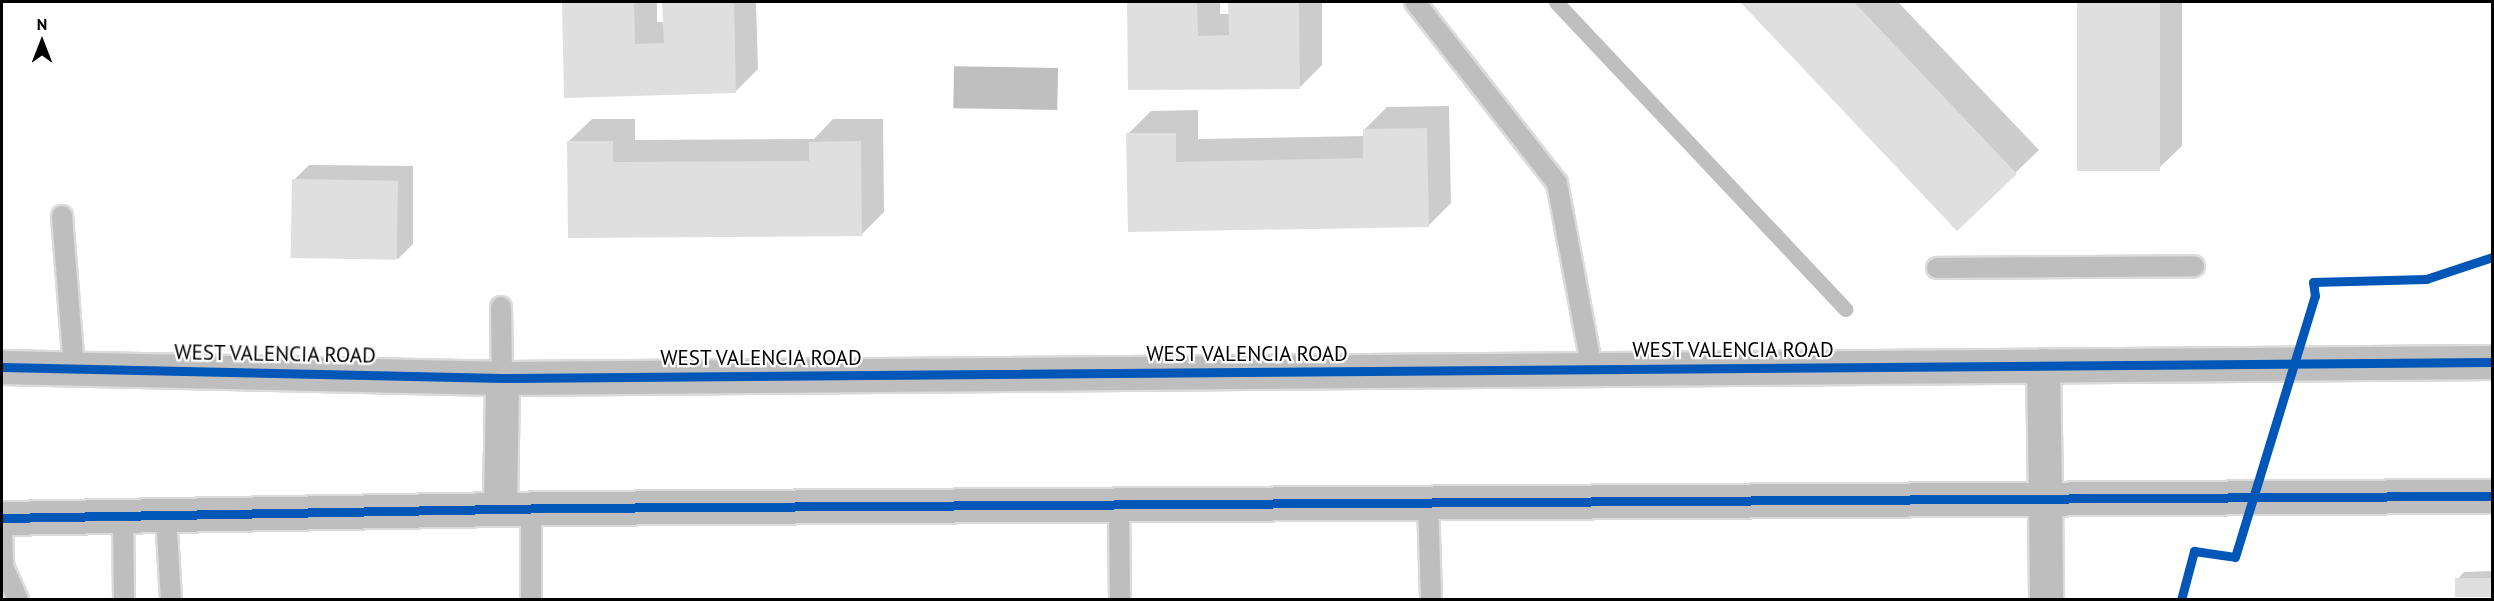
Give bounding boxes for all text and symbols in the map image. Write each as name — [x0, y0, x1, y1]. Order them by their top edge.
north arrow — [12, 12, 72, 72]
text: N — [37, 14, 47, 34]
street label: WEST VALENCIA ROAD — [1631, 337, 1835, 363]
street label: WEST VALENCIA ROAD — [173, 340, 377, 368]
street label: WEST VALENCIA ROAD — [1145, 341, 1349, 367]
street label: WEST VALENCIA ROAD — [659, 345, 863, 371]

